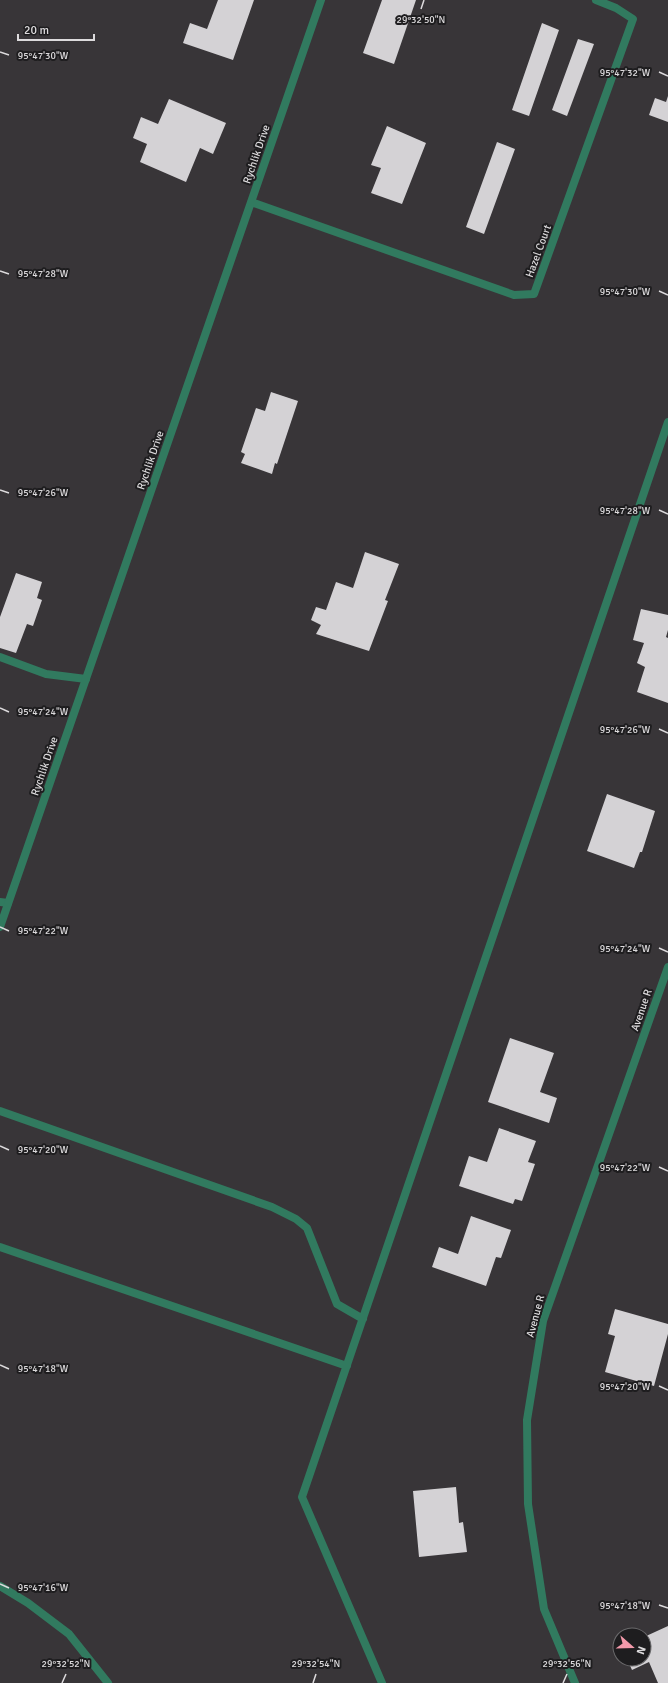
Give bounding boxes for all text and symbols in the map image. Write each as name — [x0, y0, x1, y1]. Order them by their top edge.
text: 29°32'50"N — [397, 14, 445, 26]
scale bar — [18, 16, 94, 42]
text: 20 m — [24, 23, 49, 38]
text: 95°47'30"W — [18, 50, 69, 62]
text: 95°47'32"W — [600, 67, 651, 79]
street label: Rychlik Drive — [240, 123, 273, 185]
street label: Hazel Court — [523, 223, 554, 279]
text: 95°47'28"W — [18, 268, 69, 280]
text: 95°47'30"W — [600, 286, 651, 298]
street label: Rychlik Drive — [134, 429, 167, 491]
text: 95°47'26"W — [18, 487, 69, 499]
text: 95°47'28"W — [600, 505, 651, 517]
text: 95°47'24"W — [18, 706, 69, 718]
text: 95°47'26"W — [600, 724, 651, 736]
street label: Rychlik Drive — [28, 735, 61, 797]
text: 95°47'22"W — [18, 925, 69, 937]
text: 95°47'24"W — [600, 943, 651, 955]
street label: Avenue R — [628, 987, 655, 1033]
text: 95°47'20"W — [18, 1144, 69, 1156]
text: 95°47'22"W — [600, 1162, 651, 1174]
street label: Avenue R — [524, 1293, 547, 1339]
text: 95°47'18"W — [18, 1363, 69, 1375]
text: 95°47'20"W — [600, 1381, 651, 1393]
text: 95°47'16"W — [18, 1582, 69, 1594]
text: 95°47'18"W — [600, 1600, 651, 1612]
north arrow — [612, 1627, 652, 1667]
text: N — [634, 1644, 648, 1656]
text: 29°32'52"N — [42, 1658, 90, 1670]
text: 29°32'54"N — [292, 1658, 340, 1670]
text: 29°32'56"N — [543, 1658, 591, 1670]

